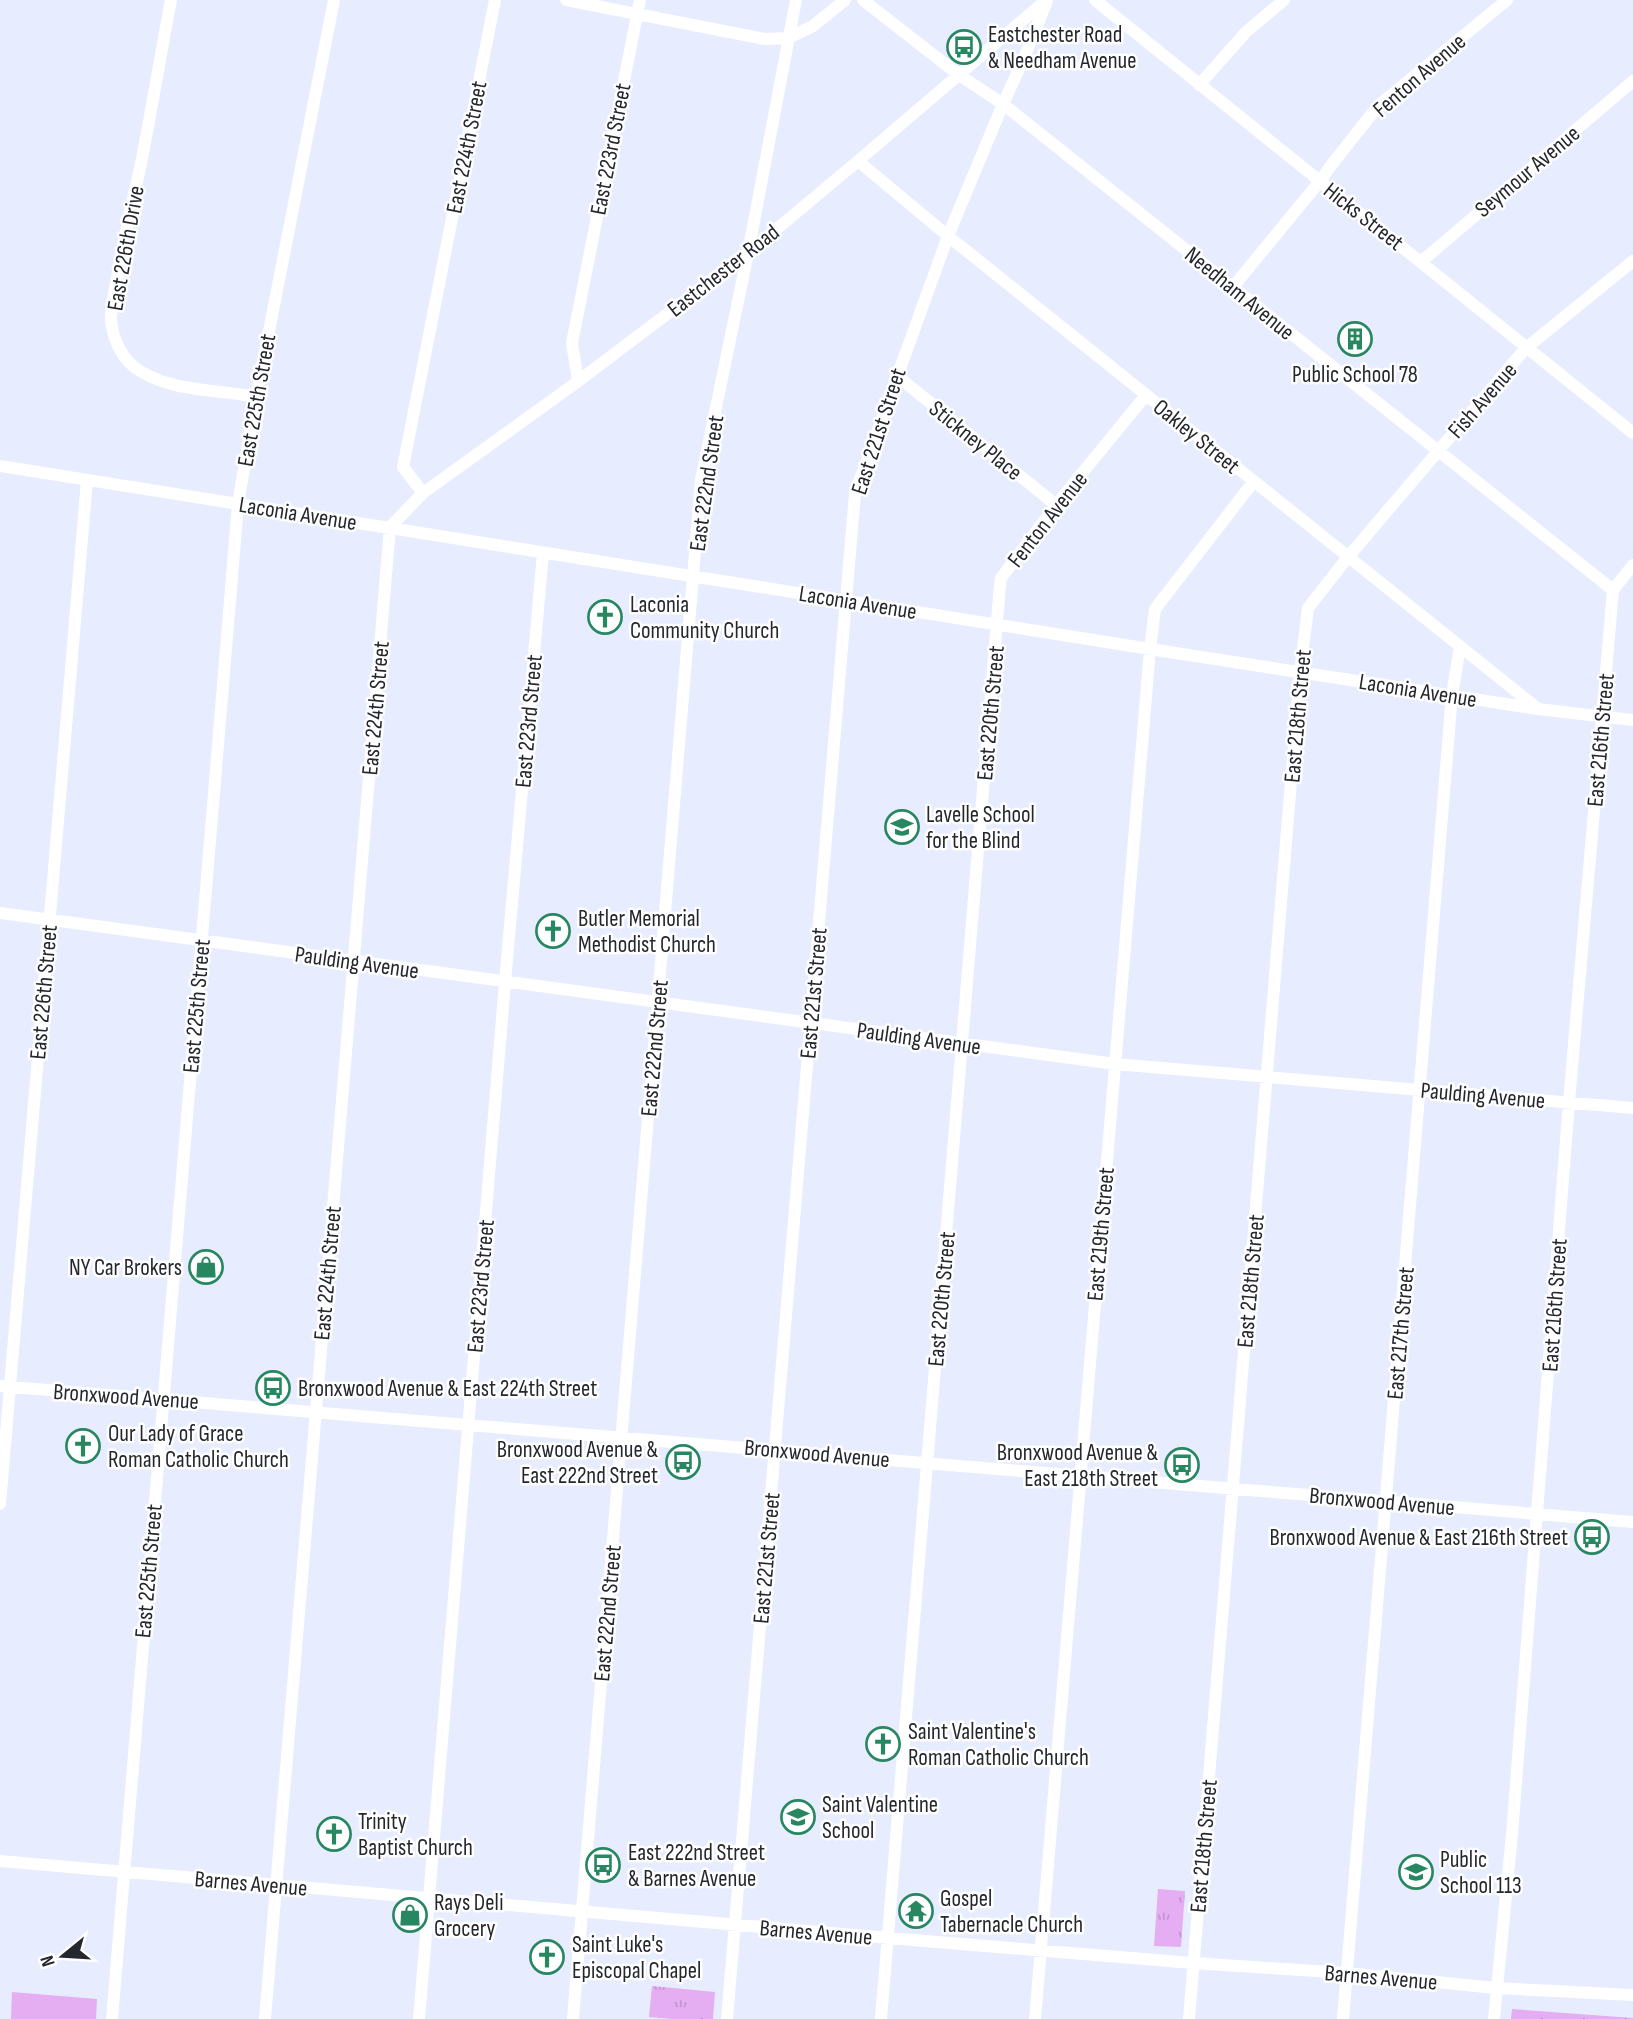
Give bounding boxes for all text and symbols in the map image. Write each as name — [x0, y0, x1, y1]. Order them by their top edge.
place label: Eastchester Road & Needham Avenue — [988, 21, 1136, 75]
bus stop icon: Eastchester Road & Needham Avenue — [945, 28, 983, 66]
street label: Fenton Avenue — [1368, 28, 1472, 124]
street label: East 224th Street — [440, 79, 494, 216]
street label: East 223rd Street — [584, 81, 637, 217]
street label: Seymour Avenue — [1470, 120, 1586, 224]
street label: Hicks Street — [1318, 177, 1409, 257]
street label: East 226th Drive — [101, 183, 151, 313]
street label: Eastchester Road — [662, 218, 785, 323]
street label: Needham Avenue — [1179, 241, 1300, 347]
building icon: Public School 78 — [1336, 320, 1374, 358]
street label: East 225th Street — [232, 332, 282, 469]
street label: Fish Avenue — [1442, 357, 1523, 444]
place label: Public School 78 — [1292, 361, 1418, 389]
street label: East 221st Street — [845, 364, 913, 498]
street label: Oakley Street — [1147, 393, 1245, 480]
street label: Stickney Place — [923, 395, 1028, 487]
street label: East 222nd Street — [684, 413, 730, 553]
street label: Fenton Avenue — [1002, 466, 1094, 573]
street label: Laconia Avenue — [237, 491, 359, 537]
street label: Laconia Avenue — [797, 580, 919, 626]
place label: Laconia Community Church — [630, 591, 779, 645]
church icon: Laconia Community Church — [586, 598, 624, 636]
street label: East 224th Street — [356, 640, 396, 776]
street label: East 220th Street — [971, 645, 1011, 782]
street label: East 218th Street — [1278, 648, 1318, 784]
street label: East 223rd Street — [509, 653, 549, 789]
street label: Laconia Avenue — [1357, 668, 1479, 714]
street label: East 216th Street — [1581, 672, 1621, 808]
place label: Lavelle School for the Blind — [926, 801, 1035, 855]
school or university icon: Lavelle School for the Blind — [883, 808, 921, 846]
place label: Butler Memorial Methodist Church — [578, 905, 716, 959]
church icon: Butler Memorial Methodist Church — [534, 912, 572, 950]
street label: East 226th Street — [24, 924, 64, 1061]
street label: East 221st Street — [794, 926, 834, 1060]
street label: East 225th Street — [177, 938, 217, 1074]
street label: Paulding Avenue — [293, 940, 421, 986]
street label: East 222nd Street — [635, 979, 675, 1118]
street label: Paulding Avenue — [855, 1016, 983, 1062]
street label: Paulding Avenue — [1419, 1077, 1546, 1115]
street label: East 219th Street — [1081, 1166, 1121, 1302]
street label: East 224th Street — [308, 1205, 348, 1341]
street label: East 218th Street — [1231, 1213, 1271, 1349]
street label: East 223rd Street — [461, 1218, 501, 1354]
street label: East 220th Street — [922, 1231, 962, 1368]
street label: East 216th Street — [1536, 1237, 1574, 1373]
shop icon: NY Car Brokers — [187, 1248, 225, 1286]
place label: NY Car Brokers — [69, 1254, 182, 1282]
street label: East 217th Street — [1381, 1266, 1421, 1401]
bus stop icon: Bronxwood Avenue & East 224th Street — [254, 1369, 292, 1407]
place label: Bronxwood Avenue & East 224th Street — [298, 1375, 597, 1403]
street label: Bronxwood Avenue — [52, 1378, 200, 1416]
place label: Our Lady of Grace Roman Catholic Church — [108, 1420, 289, 1474]
church icon: Our Lady of Grace Roman Catholic Church — [64, 1427, 102, 1465]
street label: Bronxwood Avenue — [743, 1434, 891, 1474]
place label: Bronxwood Avenue & East 222nd Street — [497, 1436, 658, 1490]
place label: Bronxwood Avenue & East 218th Street — [997, 1439, 1158, 1493]
bus stop icon: Bronxwood Avenue & East 222nd Street — [664, 1443, 702, 1481]
bus stop icon: Bronxwood Avenue & East 218th Street — [1163, 1446, 1201, 1484]
street label: Bronxwood Avenue — [1308, 1482, 1456, 1522]
street label: East 221st Street — [747, 1491, 787, 1625]
street label: East 225th Street — [129, 1503, 169, 1639]
bus stop icon: Bronxwood Avenue & East 216th Street — [1573, 1518, 1611, 1556]
place label: Bronxwood Avenue & East 216th Street — [1270, 1524, 1568, 1552]
street label: East 222nd Street — [588, 1544, 628, 1683]
place label: Saint Valentine's Roman Catholic Church — [908, 1718, 1089, 1772]
church icon: Saint Valentine's Roman Catholic Church — [864, 1725, 902, 1763]
street label: East 218th Street — [1184, 1778, 1224, 1914]
place label: Saint Valentine School — [822, 1791, 938, 1845]
school or university icon: Saint Valentine School — [779, 1798, 817, 1836]
place label: Trinity Baptist Church — [358, 1808, 473, 1862]
church icon: Trinity Baptist Church — [315, 1815, 353, 1853]
place label: East 222nd Street & Barnes Avenue — [628, 1839, 765, 1893]
bus stop icon: East 222nd Street & Barnes Avenue — [584, 1846, 622, 1884]
place label: Public School 113 — [1440, 1846, 1522, 1900]
school or university icon: Public School 113 — [1397, 1853, 1435, 1891]
street label: Barnes Avenue — [193, 1865, 308, 1903]
place label: Gospel Tabernacle Church — [940, 1885, 1083, 1939]
place label: Rays Deli Grocery — [434, 1889, 503, 1943]
temple icon: Gospel Tabernacle Church — [897, 1892, 935, 1930]
shop icon: Rays Deli Grocery — [391, 1896, 429, 1934]
street label: Barnes Avenue — [758, 1914, 873, 1952]
north arrow — [28, 1921, 98, 1991]
place label: Saint Luke's Episcopal Chapel — [572, 1931, 701, 1985]
church icon: Saint Luke's Episcopal Chapel — [528, 1938, 566, 1976]
text: N — [36, 1952, 61, 1969]
street label: Barnes Avenue — [1323, 1959, 1438, 1997]

